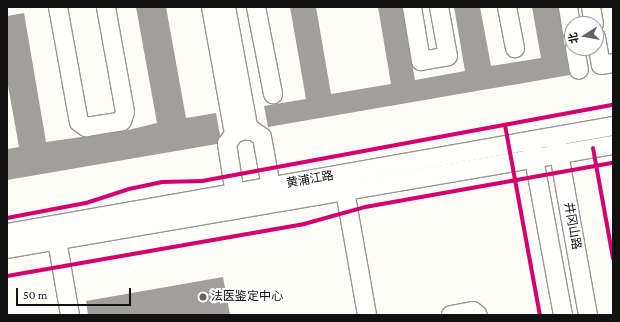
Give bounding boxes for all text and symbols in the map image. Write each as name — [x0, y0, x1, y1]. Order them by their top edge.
north arrow — [564, 16, 604, 56]
text: 北 — [566, 32, 580, 45]
street label: 黄浦江路 — [285, 169, 335, 191]
street label: 井冈山路 — [561, 201, 583, 251]
scale bar — [18, 280, 133, 306]
text: 50 m — [23, 288, 47, 302]
place label: 法医鉴定中心 — [211, 290, 283, 304]
marker: 法医鉴定中心 — [198, 292, 208, 302]

